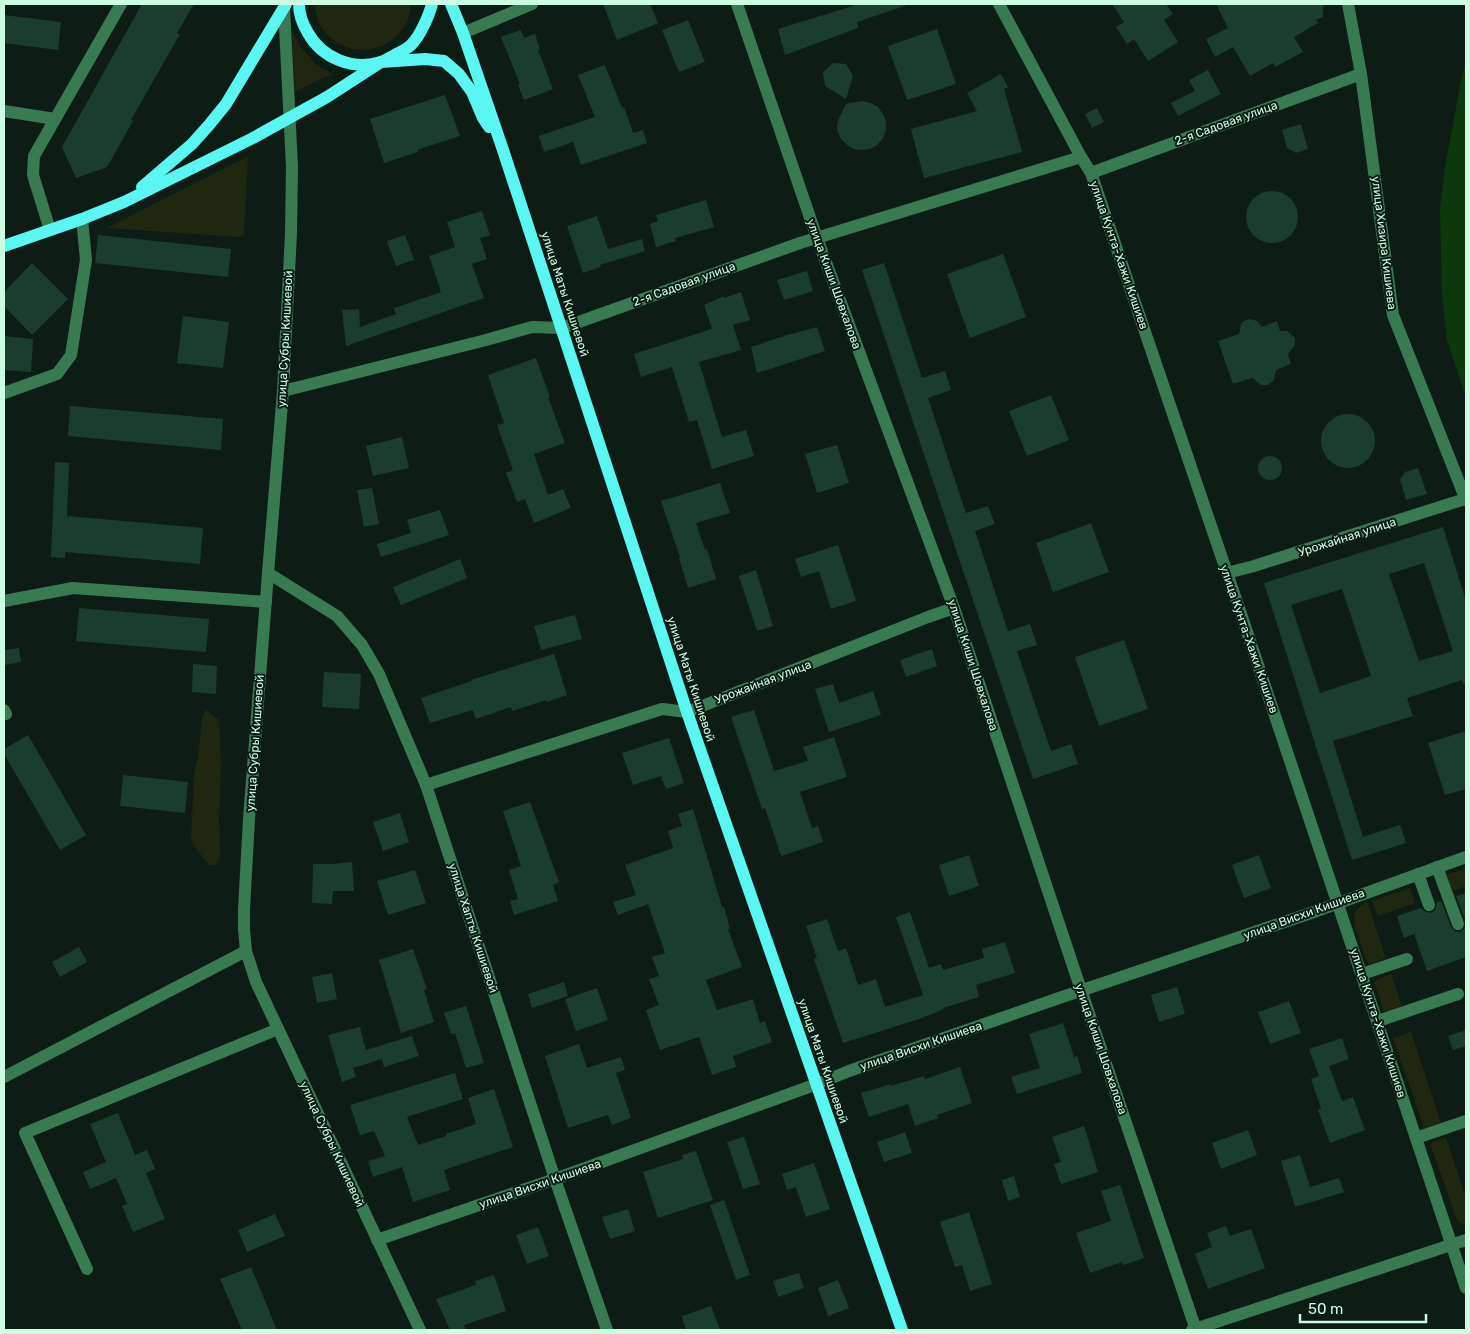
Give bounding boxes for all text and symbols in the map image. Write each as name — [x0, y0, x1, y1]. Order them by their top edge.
street label: 2-я Садовая улица — [1173, 98, 1279, 148]
street label: улица Хизира Кишиева — [1369, 175, 1399, 311]
street label: улица Кунта-Хажи Кишиев — [1087, 179, 1151, 331]
street label: улица Киши Шовхалова — [804, 217, 864, 351]
street label: улица Маты Кишиевой — [538, 230, 592, 358]
street label: 2-я Садовая улица — [631, 259, 737, 309]
street label: улица Субры Кишиевой — [274, 270, 296, 408]
street label: Урожайная улица — [1296, 515, 1398, 559]
street label: улица Кунта-Хажи Кишиев — [1217, 563, 1281, 715]
street label: улица Киши Шовхалова — [945, 597, 1001, 733]
street label: улица Маты Кишиевой — [664, 615, 718, 743]
street label: Урожайная улица — [713, 657, 813, 707]
street label: улица Субры Кишиевой — [243, 674, 267, 812]
street label: улица Хапты Кишиевой — [445, 861, 501, 995]
street label: улица Висхи Кишиева — [1241, 886, 1367, 942]
street label: улица Кунта-Хажи Кишиев — [1347, 947, 1409, 1100]
street label: улица Киши Шовхалова — [1072, 982, 1130, 1116]
street label: улица Маты Кишиевой — [795, 997, 851, 1125]
street label: улица Висхи Кишиева — [858, 1019, 984, 1073]
street label: улица Субры Кишиевой — [297, 1079, 367, 1209]
street label: улица Висхи Кишиева — [477, 1157, 603, 1211]
scale bar — [1300, 1292, 1426, 1324]
text: 50 m — [1308, 1300, 1343, 1318]

